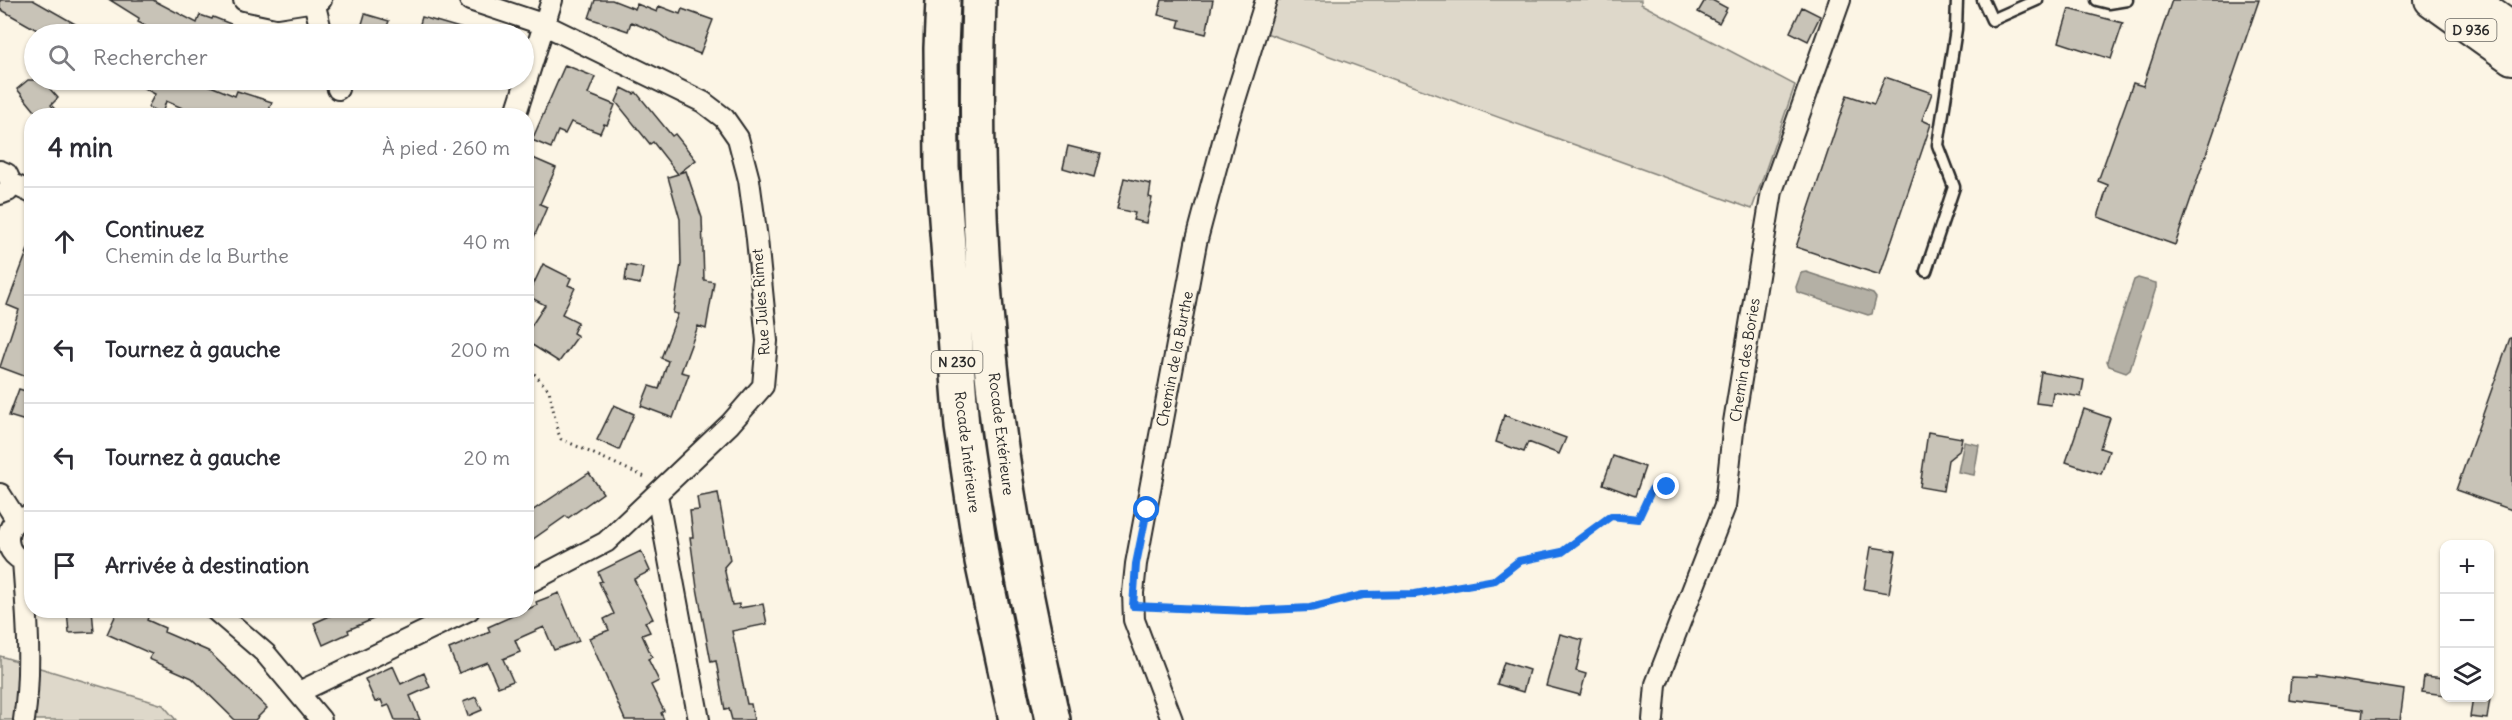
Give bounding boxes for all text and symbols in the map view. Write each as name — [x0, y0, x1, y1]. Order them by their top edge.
road number: D 936 — [2446, 19, 2496, 41]
search box — [24, 24, 534, 90]
icon: search — [45, 41, 78, 74]
text: Rechercher — [93, 43, 208, 71]
text: 4 min — [48, 131, 113, 164]
text: À pied · 260 m — [382, 135, 510, 160]
text: Continuez — [105, 215, 204, 243]
icon: ahead — [48, 225, 81, 258]
text: 40 m — [463, 229, 510, 254]
text: Chemin de la Burthe — [105, 243, 289, 268]
street label: Rue Jules Rimet — [747, 248, 774, 356]
street label: Chemin de la Burthe — [1152, 289, 1197, 428]
street label: Chemin des Bories — [1725, 296, 1764, 423]
icon: left — [48, 333, 81, 366]
text: Tournez à gauche — [105, 335, 281, 363]
text: 200 m — [450, 337, 510, 362]
road number: N 230 — [932, 351, 982, 373]
street label: Rocade Extérieure — [985, 372, 1018, 496]
street label: Rocade Intérieure — [951, 390, 984, 514]
icon: left — [48, 441, 81, 474]
text: Tournez à gauche — [105, 443, 281, 471]
text: 20 m — [464, 445, 510, 470]
route end — [1653, 473, 1679, 499]
route start — [1133, 496, 1159, 522]
map controls — [2440, 540, 2494, 702]
button: + — [2440, 540, 2494, 594]
icon: arrive — [48, 549, 81, 582]
text: Arrivée à destination — [105, 551, 309, 579]
button: − — [2440, 594, 2494, 648]
button: layers — [2440, 648, 2494, 702]

